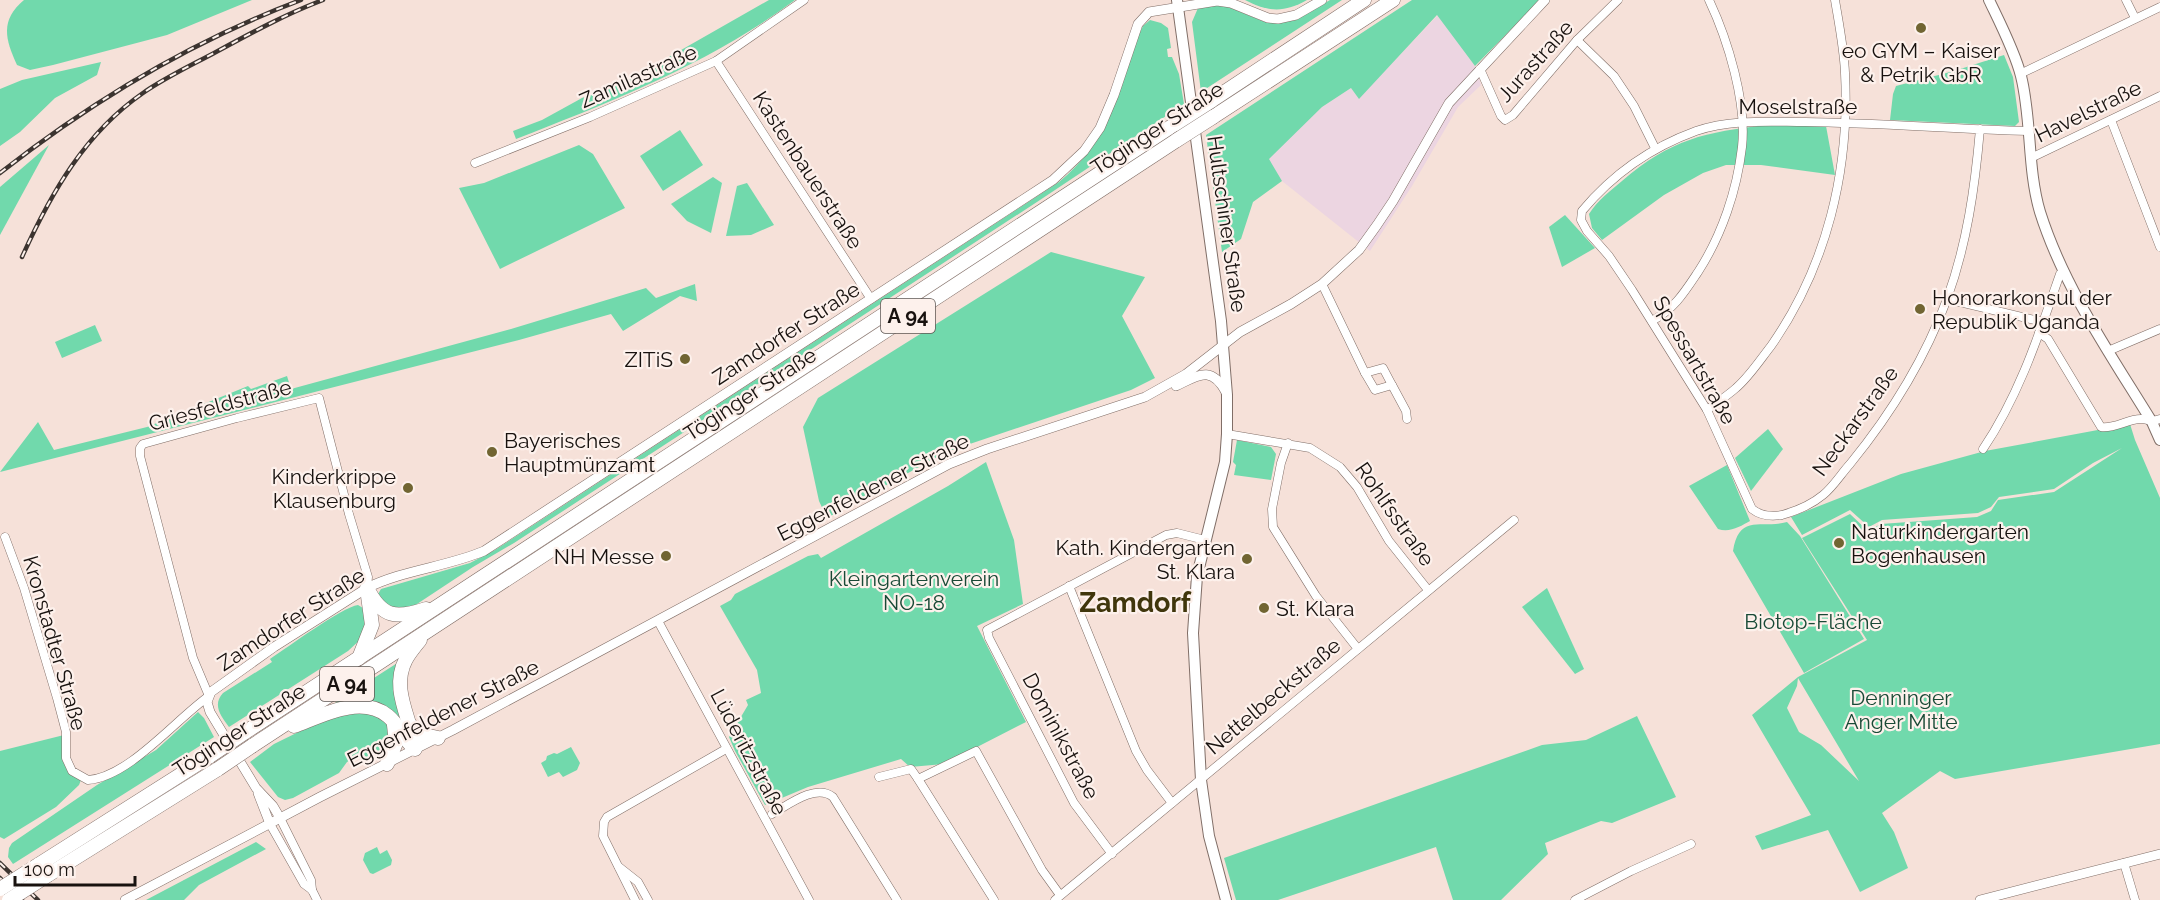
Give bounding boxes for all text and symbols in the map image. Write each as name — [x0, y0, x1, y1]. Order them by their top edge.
street label: Jurastraße — [1492, 15, 1578, 107]
marker: eo GYM – Kaiser & Petrik GbR — [1914, 21, 1928, 35]
place label: eo GYM – Kaiser & Petrik GbR — [1842, 38, 2001, 87]
street label: Zamilastraße — [576, 39, 700, 113]
street label: Havelstraße — [2031, 75, 2145, 147]
street label: Töginger Straße — [1086, 76, 1228, 180]
street label: Kastenbauerstraße — [748, 86, 868, 254]
street label: Moselstraße — [1739, 94, 1857, 119]
street label: Hultschiner Straße — [1202, 134, 1252, 314]
street label: Zamdorfer Straße — [708, 276, 864, 390]
place label: Honorarkonsul der Republik Uganda — [1932, 285, 2112, 334]
street label: Spessartstraße — [1648, 291, 1742, 429]
road number: A 94 — [881, 299, 935, 333]
marker: Honorarkonsul der Republik Uganda — [1913, 302, 1927, 316]
street label: Töginger Straße — [679, 342, 821, 446]
place label: ZITiS — [624, 347, 673, 372]
marker: ZITiS — [678, 352, 692, 366]
street label: Neckarstraße — [1807, 361, 1903, 481]
street label: Griesfeldstraße — [146, 374, 294, 436]
place label: Bayerisches Hauptmünzamt — [504, 428, 655, 477]
street label: Eggenfeldener Straße — [773, 428, 973, 546]
marker: Bayerisches Hauptmünzamt — [485, 445, 499, 459]
street label: Rohlfsstraße — [1350, 457, 1440, 571]
place label: Kinderkrippe Klausenburg — [272, 464, 396, 513]
marker: Kinderkrippe Klausenburg — [401, 481, 415, 495]
place label: Naturkindergarten Bogenhausen — [1851, 519, 2029, 568]
place label: Kath. Kindergarten St. Klara — [1056, 535, 1235, 584]
marker: Naturkindergarten Bogenhausen — [1832, 536, 1846, 550]
place label: NH Messe — [554, 544, 654, 569]
marker: NH Messe — [659, 549, 673, 563]
marker: Kath. Kindergarten St. Klara — [1240, 552, 1254, 566]
street label: Kronstadter Straße — [18, 553, 92, 733]
street label: Zamdorfer Straße — [213, 562, 369, 676]
park label: Kleingartenverein NO-18 — [829, 566, 999, 615]
district label: Zamdorf — [1079, 587, 1192, 618]
place label: St. Klara — [1276, 596, 1354, 621]
marker: St. Klara — [1257, 601, 1271, 615]
park label: Biotop-Fläche — [1744, 609, 1882, 634]
street label: Nettelbeckstraße — [1201, 632, 1345, 760]
street label: Eggenfeldener Straße — [343, 654, 543, 772]
road number: A 94 — [320, 667, 374, 701]
street label: Dominikstraße — [1017, 669, 1105, 803]
street label: Töginger Straße — [168, 678, 310, 782]
street label: Lüderitzstraße — [705, 685, 793, 819]
park label: Denninger Anger Mitte — [1844, 685, 1958, 734]
scale bar — [15, 849, 135, 887]
text: 100 m — [24, 859, 75, 880]

